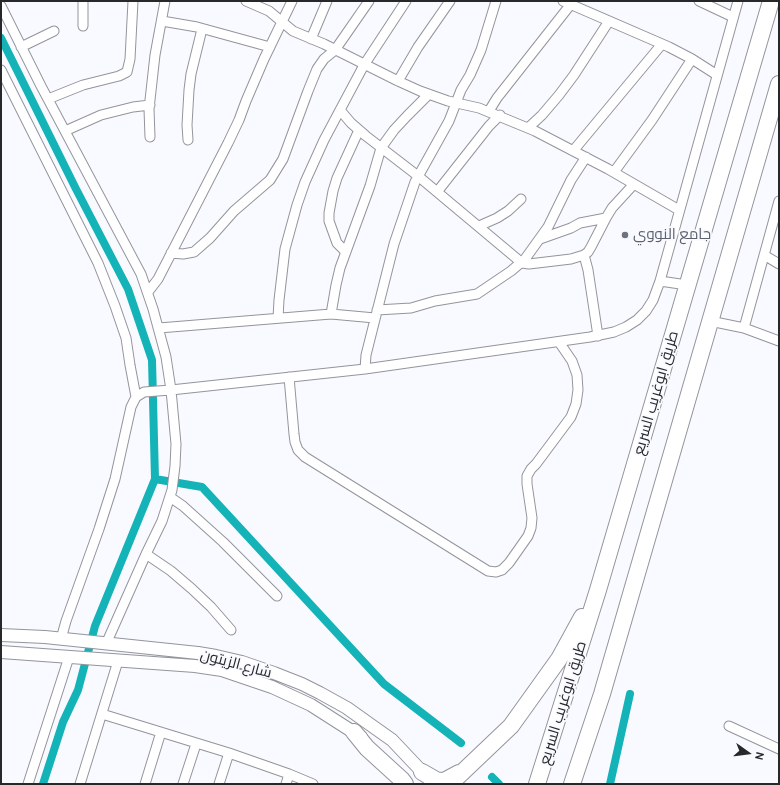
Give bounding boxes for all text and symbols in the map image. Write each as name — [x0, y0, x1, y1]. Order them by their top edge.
place label: جامع النووي — [633, 226, 711, 244]
marker: جامع النووي — [620, 230, 630, 240]
street label: طريق ابوغريب السريع — [630, 329, 682, 457]
street label: طريق ابوغريب السريع — [536, 639, 590, 767]
street label: شارع الزيتون — [198, 646, 274, 682]
north arrow — [728, 733, 768, 773]
text: N — [752, 750, 767, 761]

